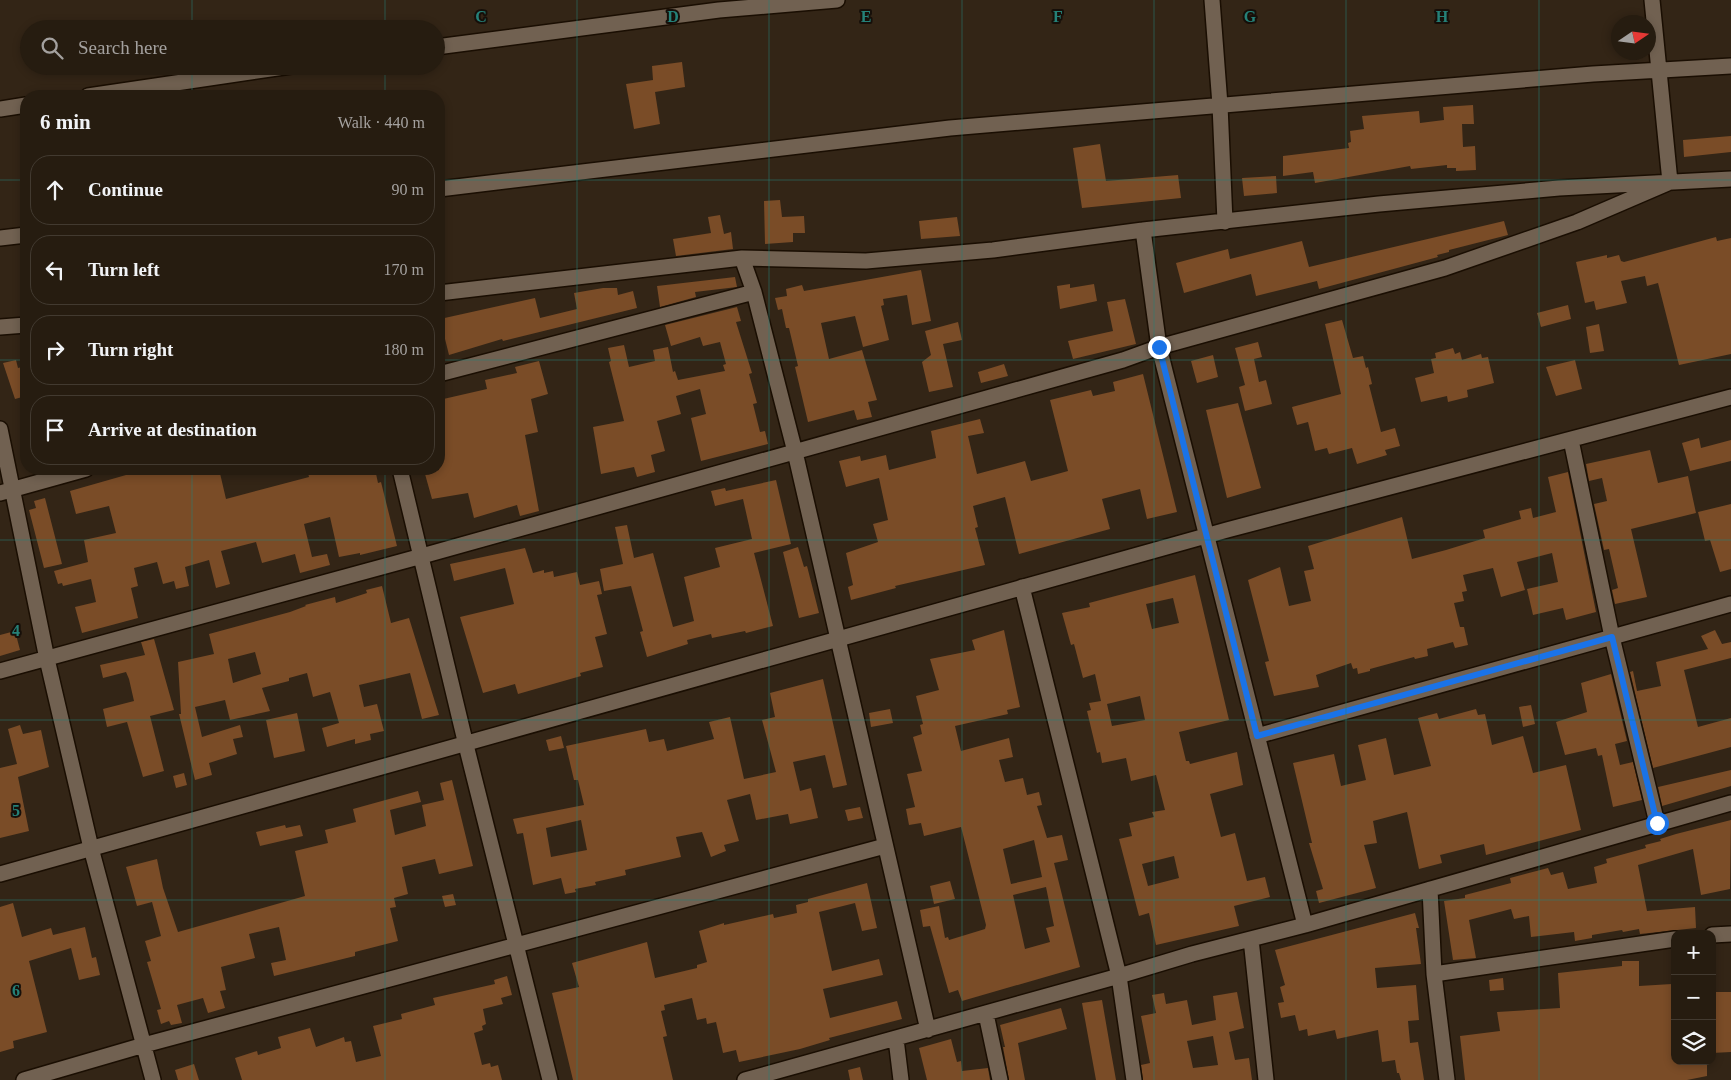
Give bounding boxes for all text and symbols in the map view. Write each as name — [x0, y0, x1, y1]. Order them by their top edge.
text: C — [475, 8, 487, 25]
text: D — [667, 8, 679, 25]
text: E — [861, 8, 871, 25]
text: F — [1053, 8, 1063, 25]
text: G — [1244, 8, 1257, 25]
text: H — [1436, 8, 1449, 25]
north arrow — [1611, 15, 1656, 60]
search box — [20, 20, 445, 75]
icon: search — [38, 34, 66, 62]
text: Search here — [78, 37, 167, 58]
text: 6 min — [40, 110, 91, 134]
text: Walk · 440 m — [338, 114, 425, 131]
icon: ahead — [41, 176, 69, 204]
text: Continue — [88, 179, 163, 200]
text: 90 m — [392, 181, 424, 198]
icon: left — [41, 256, 69, 284]
text: Turn left — [88, 259, 160, 280]
text: 170 m — [384, 261, 424, 278]
icon: right — [41, 336, 69, 364]
route end — [1148, 336, 1171, 359]
text: Turn right — [88, 339, 173, 360]
text: 180 m — [384, 341, 424, 358]
icon: arrive — [41, 416, 69, 444]
text: Arrive at destination — [88, 419, 257, 440]
text: 4 — [12, 622, 20, 639]
text: 5 — [12, 802, 20, 819]
route start — [1646, 812, 1669, 835]
map controls — [1671, 930, 1716, 1065]
button: + — [1671, 930, 1716, 975]
button: − — [1671, 975, 1716, 1020]
text: 6 — [12, 982, 20, 999]
button: layers — [1671, 1020, 1716, 1065]

